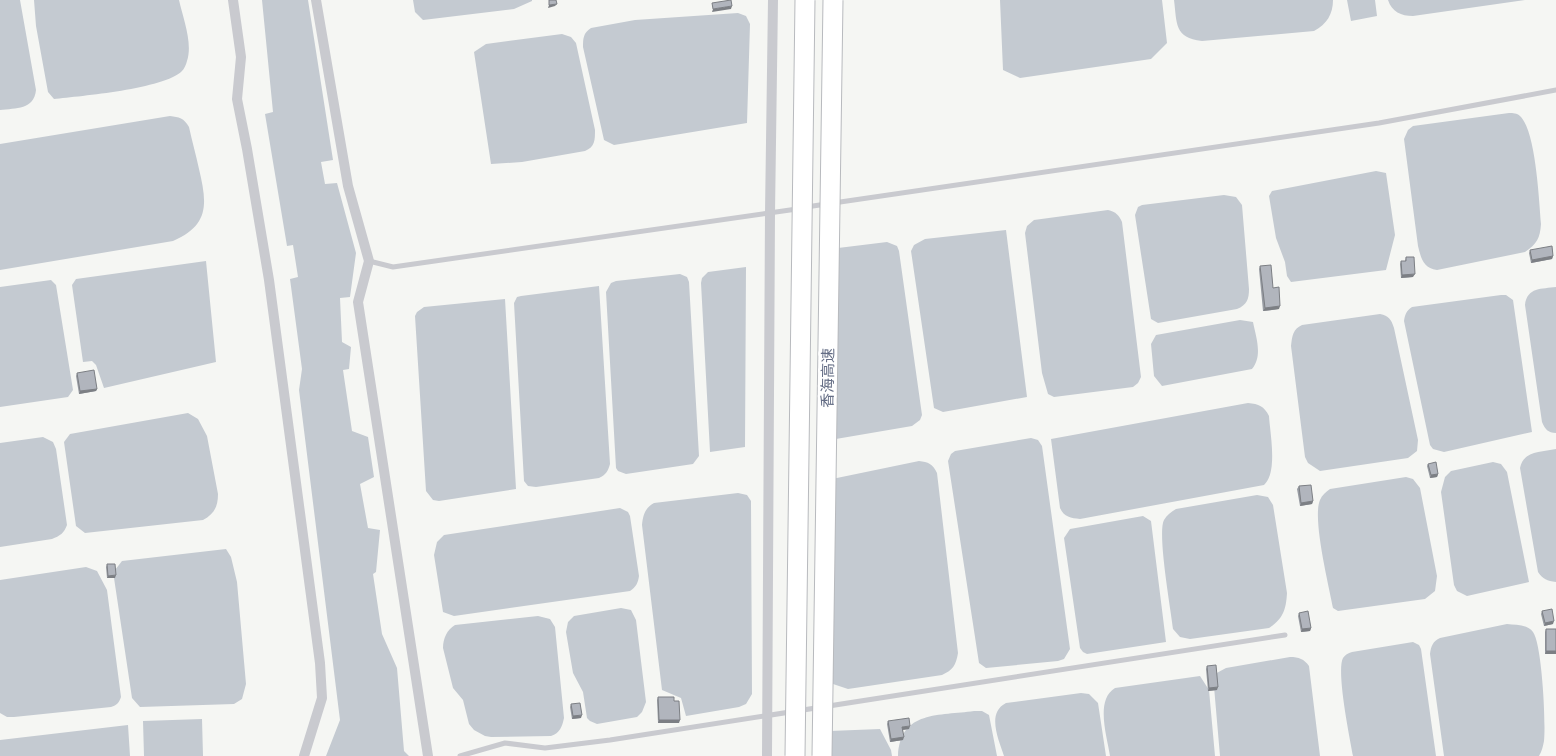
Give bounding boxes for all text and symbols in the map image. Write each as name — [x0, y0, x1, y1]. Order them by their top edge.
street label: 香海高速 — [818, 348, 838, 408]

